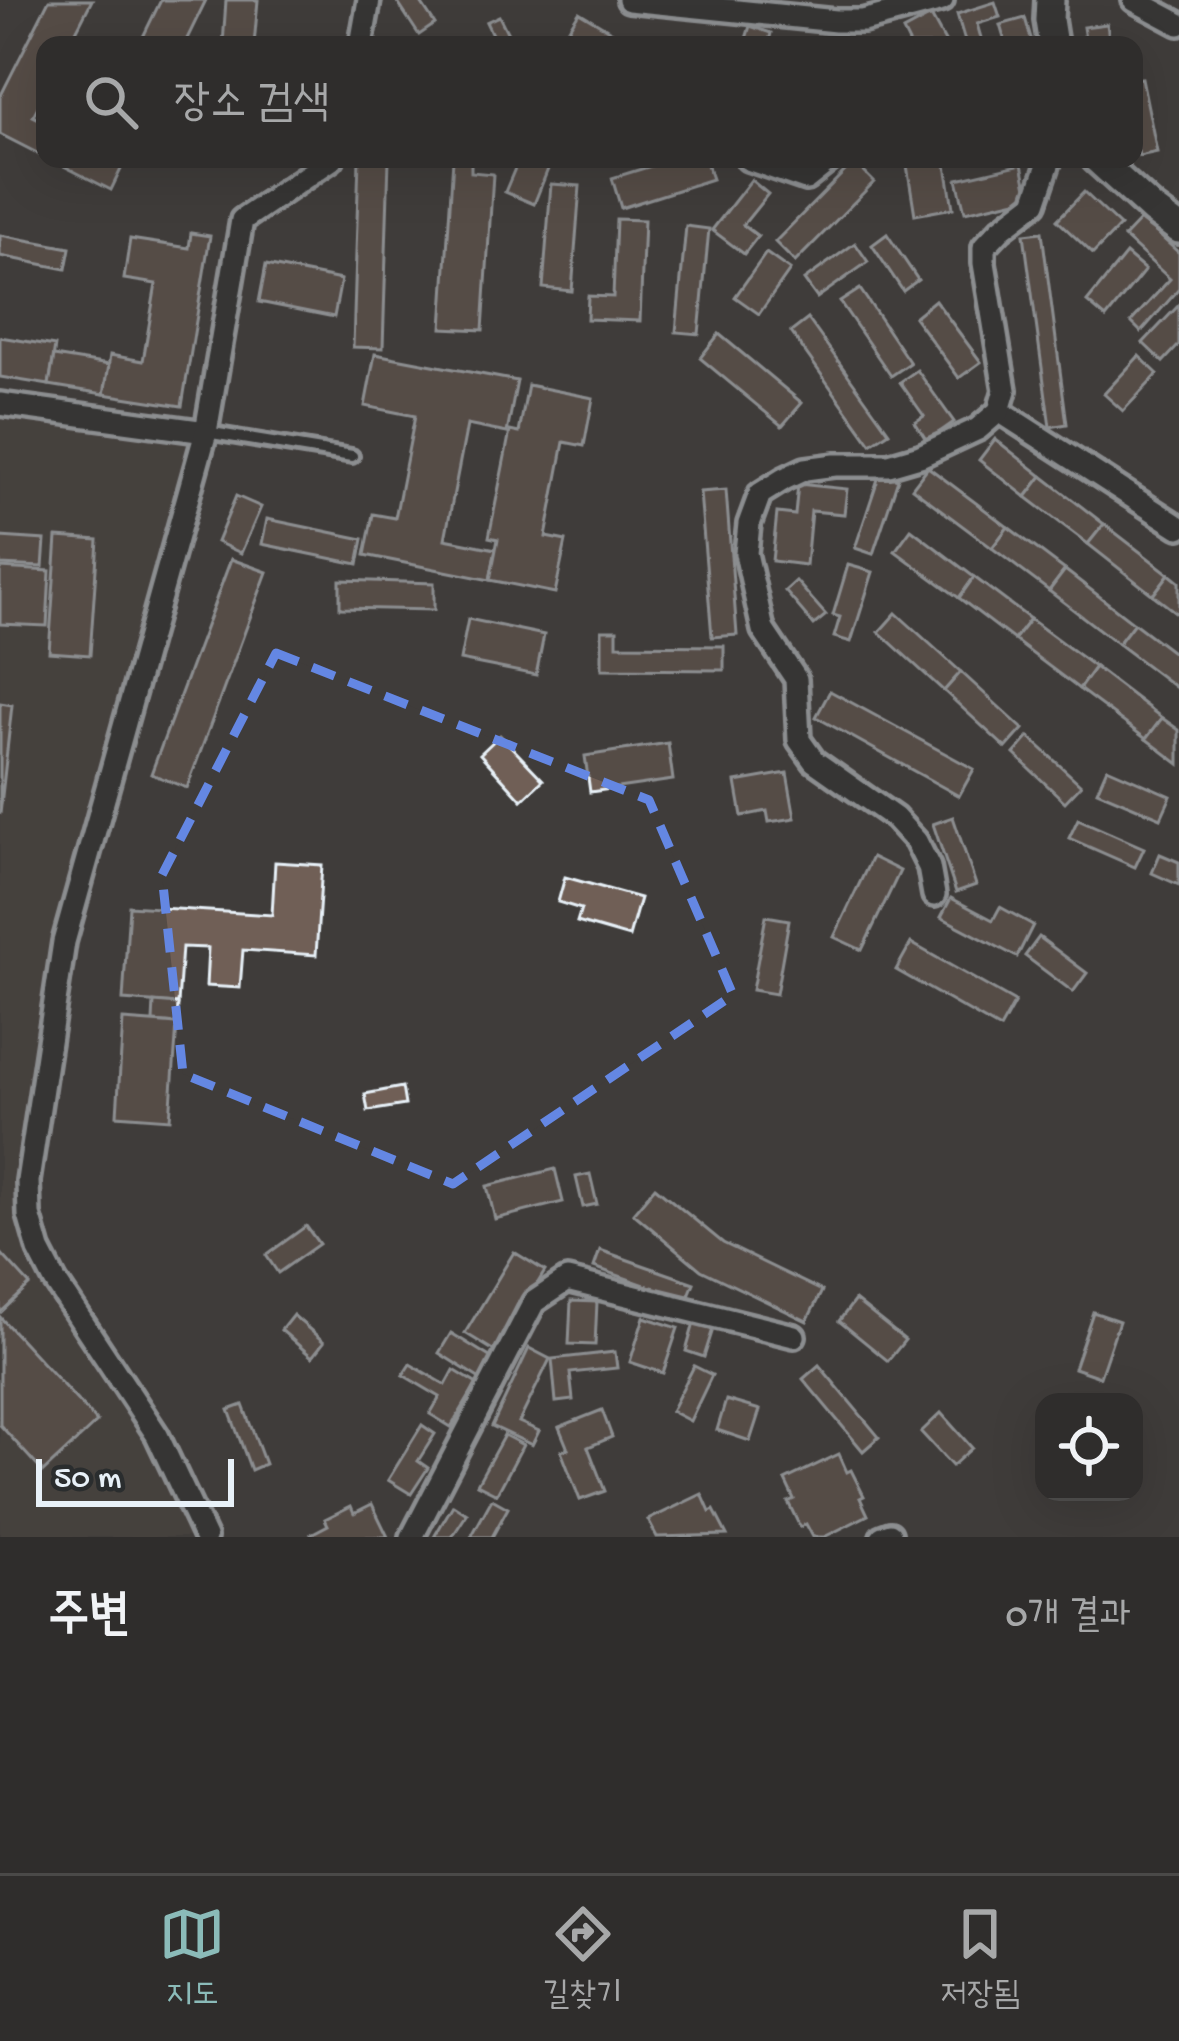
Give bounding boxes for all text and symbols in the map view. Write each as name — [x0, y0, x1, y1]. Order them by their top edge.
search box — [36, 36, 1143, 168]
icon: search — [78, 69, 144, 135]
text: 장소 검색 — [174, 79, 330, 132]
map controls — [1035, 1393, 1143, 1501]
button: locate — [1035, 1393, 1143, 1501]
scale bar — [36, 1453, 234, 1506]
text: 50 m — [54, 1461, 121, 1499]
text: 주변 — [48, 1589, 130, 1649]
text: 0개 결과 — [1005, 1595, 1131, 1641]
tab: 지도 — [159, 1901, 225, 2016]
tab: 길찾기 — [543, 1901, 622, 2016]
tab: 저장됨 — [940, 1901, 1020, 2016]

